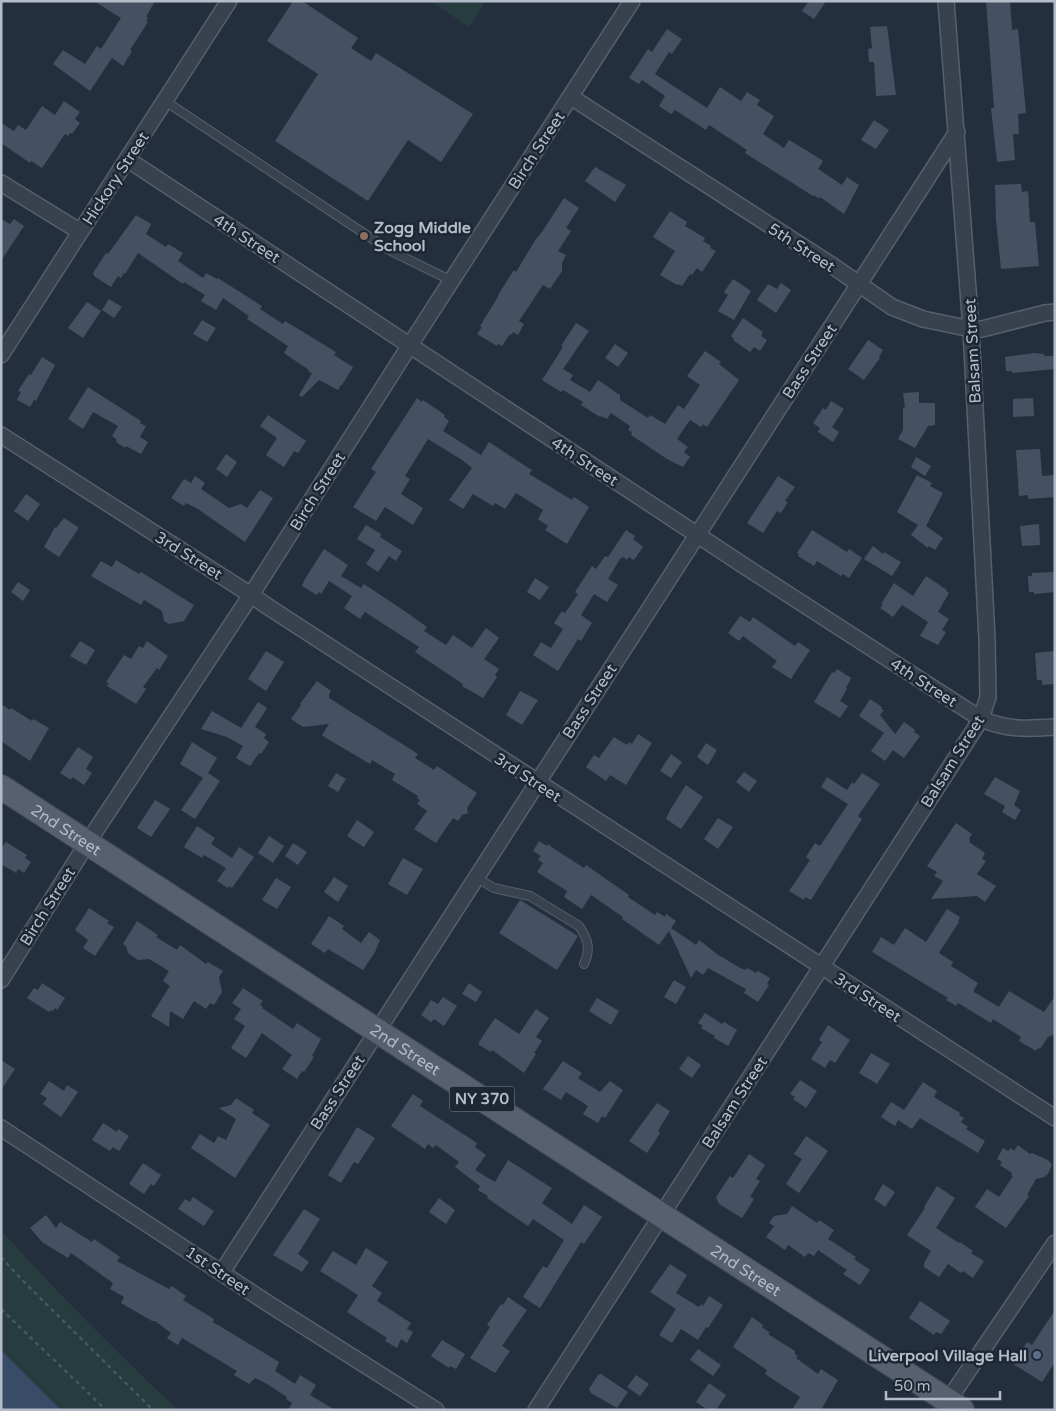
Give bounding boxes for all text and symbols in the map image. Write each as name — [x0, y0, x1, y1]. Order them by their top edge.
street label: Birch Street — [504, 108, 569, 193]
street label: Hickory Street — [78, 128, 153, 229]
street label: 4th Street — [209, 210, 284, 268]
place label: Zogg Middle School — [374, 218, 471, 256]
street label: 5th Street — [764, 219, 839, 277]
marker: Zogg Middle School — [358, 230, 370, 242]
street label: Balsam Street — [960, 298, 986, 404]
street label: Bass Street — [778, 320, 841, 403]
street label: 4th Street — [547, 433, 622, 491]
street label: Birch Street — [286, 448, 350, 535]
street label: 3rd Street — [151, 527, 226, 584]
street label: 4th Street — [886, 654, 961, 712]
street label: Bass Street — [558, 660, 621, 743]
street label: Balsam Street — [916, 712, 989, 811]
street label: 3rd Street — [490, 749, 565, 807]
street label: 2nd Street — [27, 800, 105, 860]
street label: Birch Street — [16, 863, 80, 950]
street label: 3rd Street — [830, 969, 905, 1027]
street label: 2nd Street — [366, 1020, 444, 1080]
street label: Bass Street — [306, 1051, 369, 1134]
street label: Balsam Street — [698, 1053, 772, 1152]
road number: NY 370 — [450, 1086, 514, 1112]
street label: 2nd Street — [707, 1241, 785, 1301]
street label: 1st Street — [181, 1242, 254, 1300]
place label: Liverpool Village Hall — [868, 1346, 1027, 1366]
marker: Liverpool Village Hall — [1031, 1349, 1043, 1361]
scale bar — [886, 1368, 1000, 1400]
text: 50 m — [894, 1377, 931, 1395]

